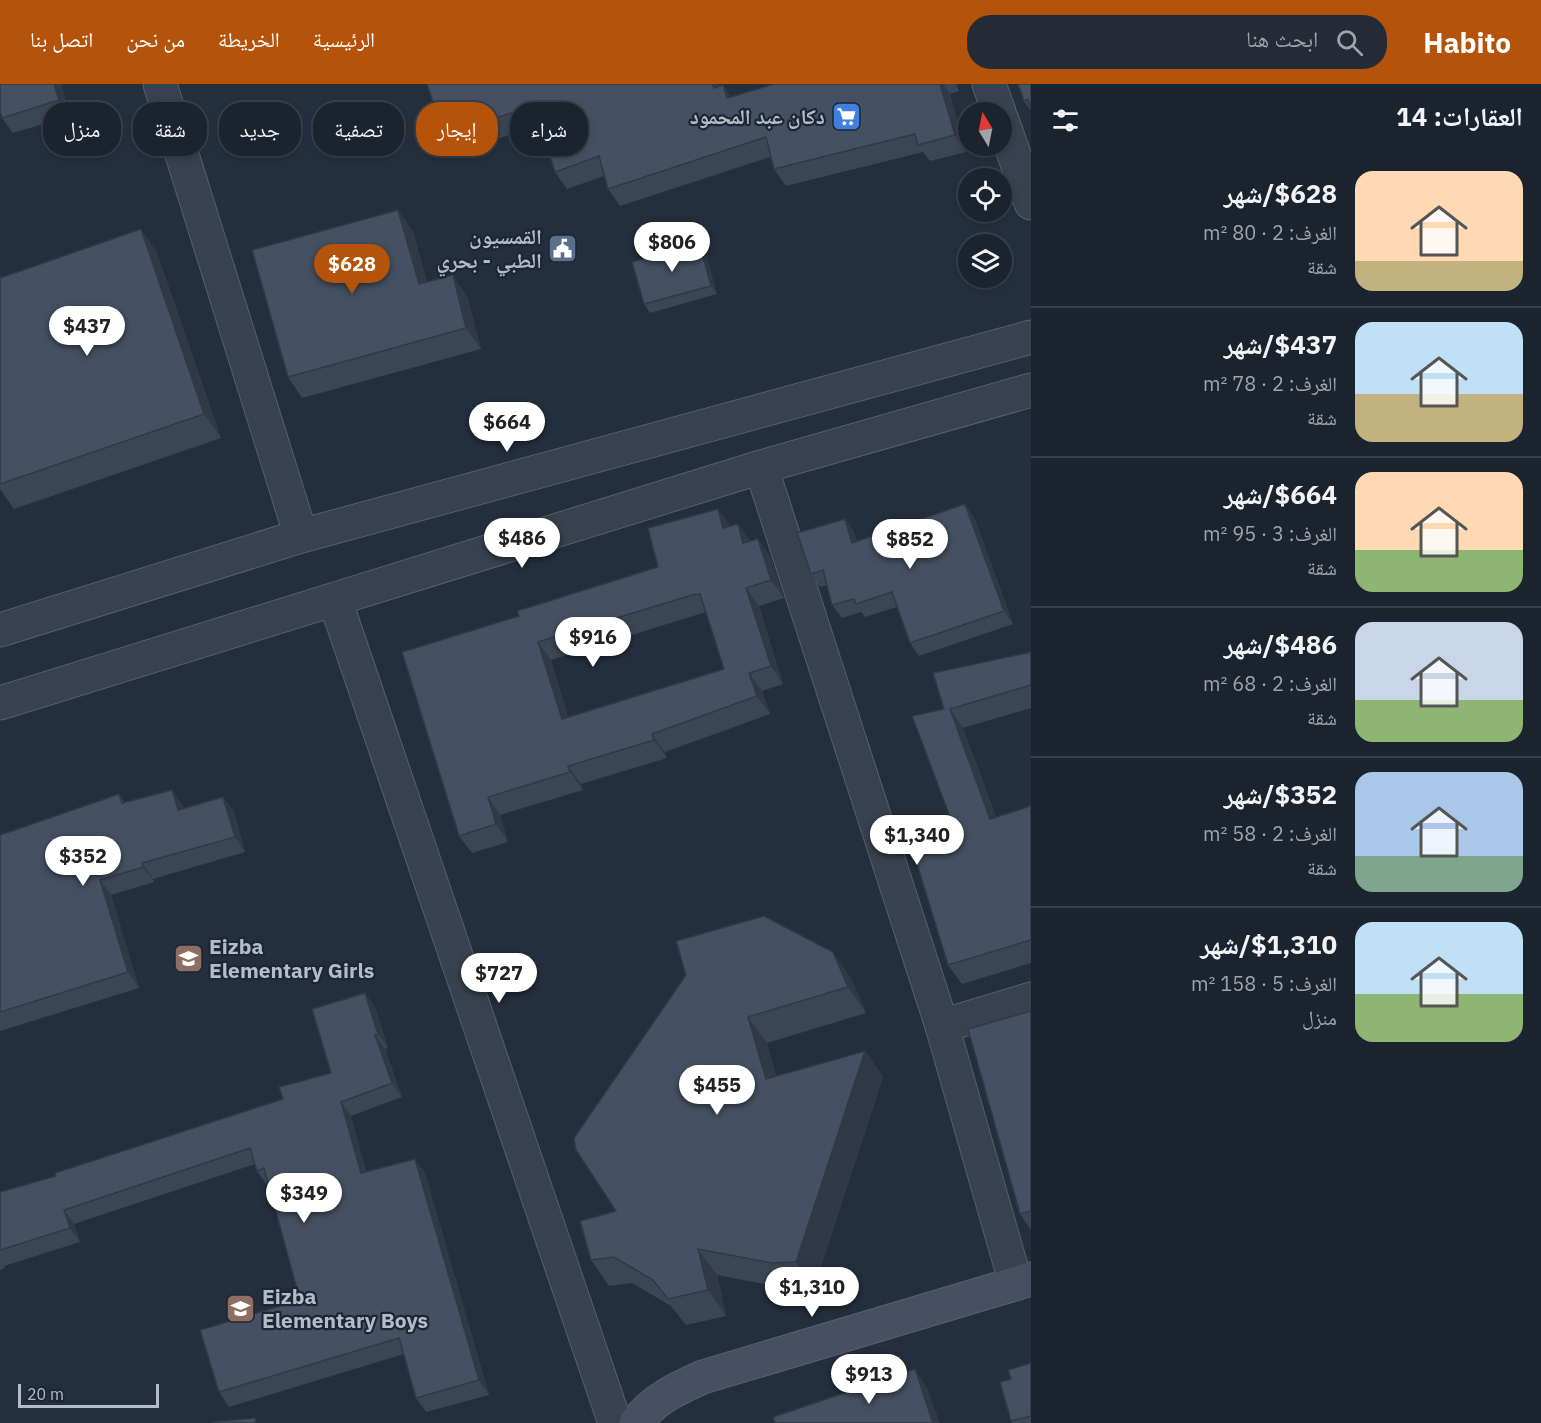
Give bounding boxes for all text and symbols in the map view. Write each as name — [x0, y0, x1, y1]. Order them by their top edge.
search box — [967, 15, 1387, 69]
text: ابحث هنا — [1246, 24, 1318, 53]
text: Habito — [1423, 24, 1511, 61]
text: اتصل بنا — [30, 25, 93, 53]
text: من نحن — [126, 25, 185, 53]
text: الخريطة — [218, 25, 280, 53]
text: الرئيسية — [313, 25, 375, 53]
icon: search — [1333, 26, 1366, 59]
text: العقارات: 14 — [1396, 99, 1523, 133]
supermarket icon: دكان عبد المحمود — [830, 100, 862, 132]
chip: منزل — [43, 102, 121, 156]
chip: شقة — [133, 102, 207, 156]
chip: جديد — [219, 102, 301, 156]
chip: تصفية — [313, 102, 404, 156]
chip: إيجار — [416, 102, 498, 156]
chip: شراء — [510, 102, 588, 156]
place label: دكان عبد المحمود — [690, 102, 825, 130]
north arrow — [958, 102, 1012, 156]
map controls — [958, 102, 1012, 288]
icon: filters — [1049, 104, 1082, 137]
button: locate — [958, 168, 1012, 222]
text: $628/شهر — [1224, 176, 1337, 210]
icon: home — [1403, 195, 1475, 267]
text: الغرف: 2 · 80 m² — [1203, 219, 1337, 246]
place label: القمسيون الطبي - بحري — [436, 222, 542, 277]
pin: $806 — [636, 222, 708, 273]
text: $806 — [648, 228, 696, 255]
public building icon: القمسيون الطبي - بحري — [547, 232, 579, 264]
button: layers — [958, 234, 1012, 288]
pin: $628 — [316, 244, 388, 295]
text: $628 — [328, 250, 376, 277]
text: شقة — [1307, 253, 1337, 280]
pin: $437 — [51, 306, 123, 357]
text: $437 — [63, 312, 111, 339]
text: $437/شهر — [1224, 327, 1337, 361]
icon: home — [1403, 346, 1475, 418]
text: الغرف: 2 · 78 m² — [1203, 370, 1337, 397]
pin: $664 — [471, 402, 543, 453]
text: شقة — [1307, 404, 1337, 431]
text: $664 — [483, 408, 531, 435]
text: $664/شهر — [1224, 477, 1337, 511]
icon: home — [1403, 496, 1475, 568]
pin: $486 — [486, 518, 558, 569]
pin: $852 — [874, 519, 946, 570]
text: الغرف: 3 · 95 m² — [1203, 520, 1337, 547]
text: $486 — [498, 524, 546, 551]
text: $852 — [886, 525, 934, 552]
text: شقة — [1307, 554, 1337, 581]
pin: $916 — [557, 617, 629, 668]
text: $916 — [569, 623, 617, 650]
text: $486/شهر — [1224, 627, 1337, 661]
icon: home — [1403, 646, 1475, 718]
text: الغرف: 2 · 68 m² — [1203, 670, 1337, 697]
text: شقة — [1307, 704, 1337, 731]
text: $352/شهر — [1224, 777, 1337, 811]
icon: home — [1403, 796, 1475, 868]
pin: $1,340 — [868, 815, 966, 866]
text: الغرف: 2 · 58 m² — [1203, 820, 1337, 847]
text: $1,340 — [884, 821, 950, 848]
pin: $352 — [47, 836, 119, 887]
text: $352 — [59, 842, 107, 869]
text: شقة — [1307, 854, 1337, 881]
text: $1,310/شهر — [1200, 927, 1337, 961]
place label: Eizba Elementary Girls — [209, 932, 374, 984]
school or university icon: Eizba Elementary Girls — [172, 942, 204, 974]
icon: home — [1403, 946, 1475, 1018]
pin: $727 — [463, 953, 535, 1004]
text: $727 — [475, 959, 523, 986]
text: الغرف: 5 · 158 m² — [1191, 970, 1337, 997]
text: منزل — [1302, 1004, 1337, 1031]
pin: $455 — [681, 1065, 753, 1116]
text: $455 — [693, 1071, 741, 1098]
pin: $349 — [268, 1173, 340, 1224]
text: $349 — [280, 1179, 328, 1206]
pin: $1,310 — [763, 1267, 861, 1318]
text: $1,310 — [779, 1273, 845, 1300]
place label: Eizba Elementary Boys — [262, 1282, 428, 1334]
school or university icon: Eizba Elementary Boys — [225, 1292, 257, 1324]
pin: $913 — [833, 1354, 905, 1405]
text: $913 — [845, 1360, 893, 1387]
scale bar — [18, 1381, 159, 1408]
text: 20 m — [27, 1384, 64, 1404]

